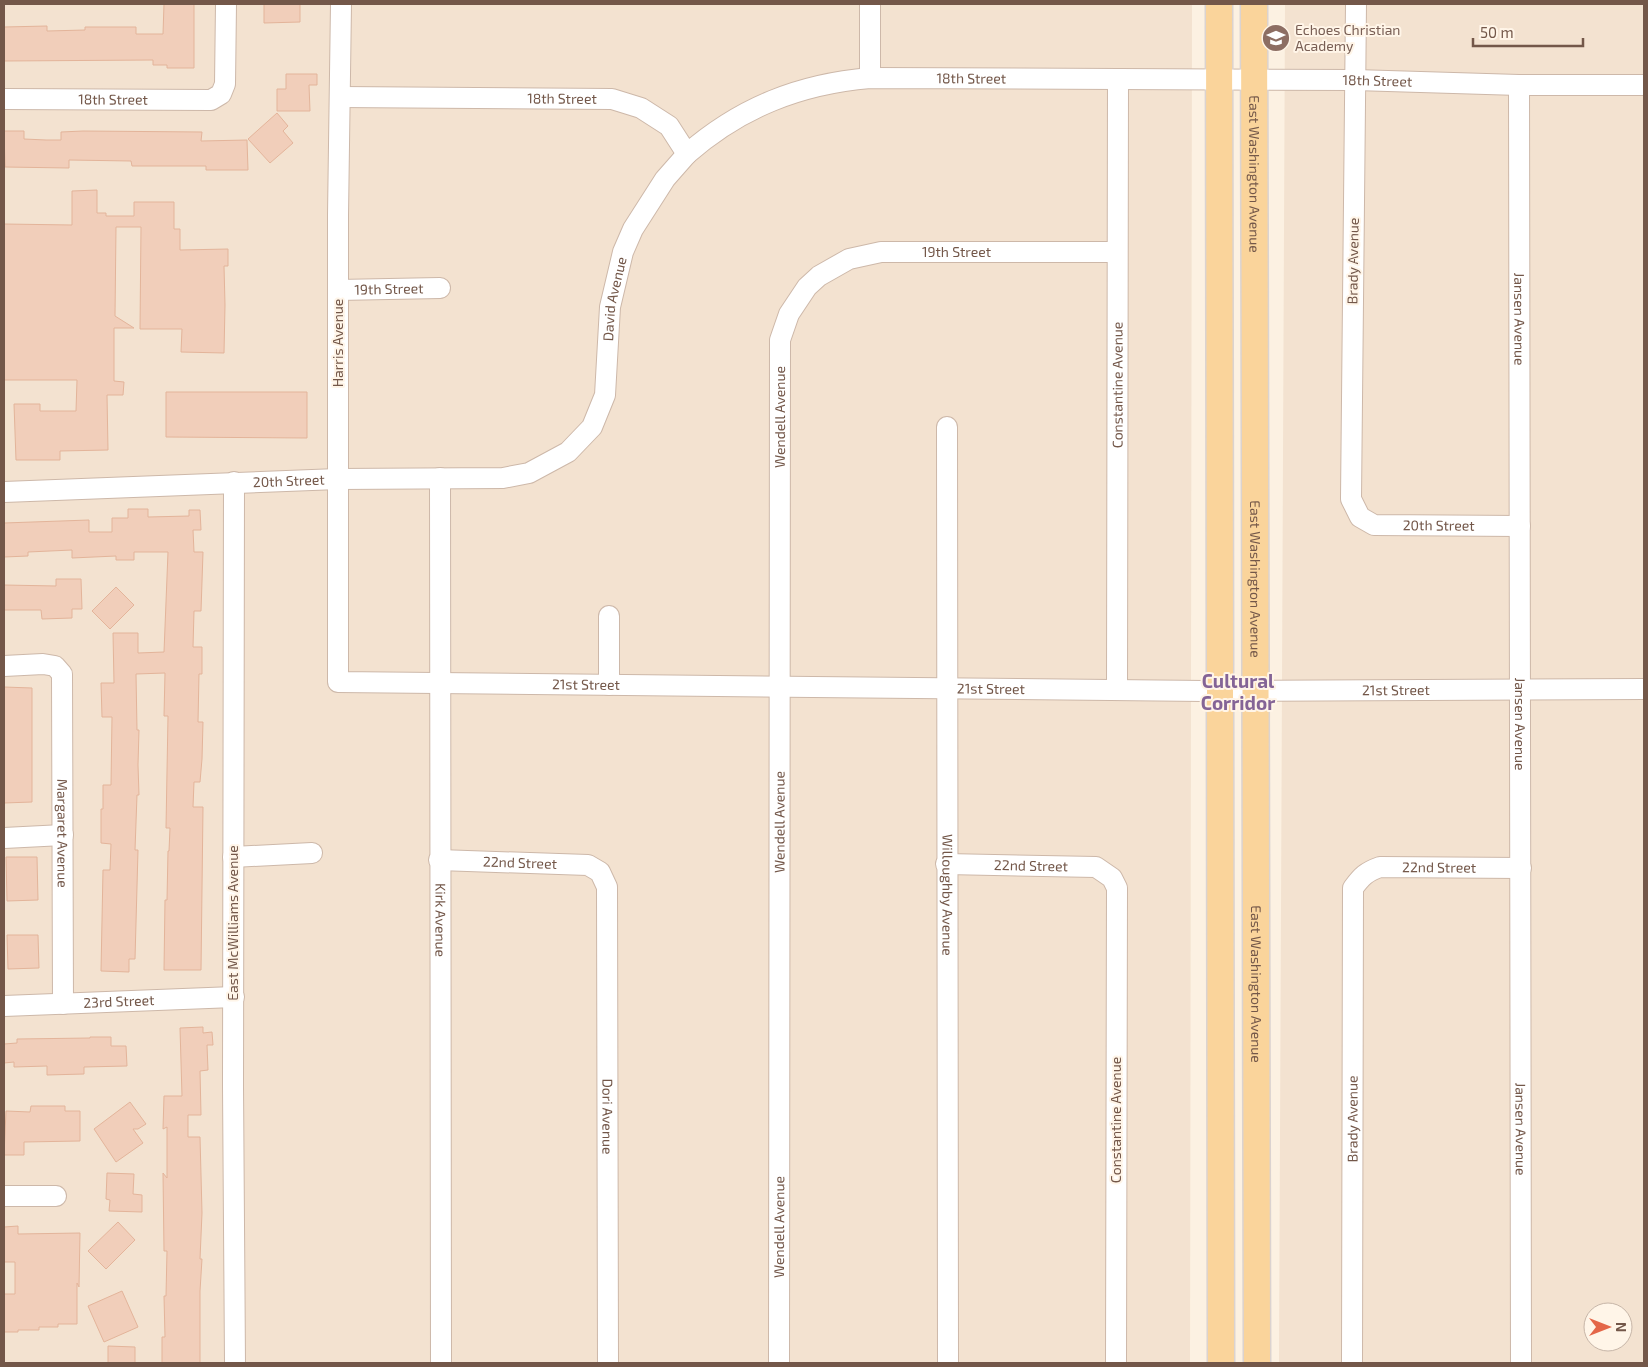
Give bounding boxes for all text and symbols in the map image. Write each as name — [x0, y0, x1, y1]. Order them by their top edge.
scale bar — [1473, 15, 1583, 47]
place label: Echoes Christian Academy — [1295, 21, 1400, 54]
school or university icon: Echoes Christian Academy — [1261, 23, 1291, 53]
text: 50 m — [1480, 23, 1514, 41]
street label: 18th Street — [937, 69, 1006, 87]
street label: 18th Street — [1343, 71, 1412, 90]
street label: 18th Street — [527, 89, 597, 107]
street label: 18th Street — [78, 90, 148, 108]
street label: East Washington Avenue — [1246, 95, 1264, 253]
street label: Brady Avenue — [1343, 217, 1362, 305]
street label: 19th Street — [922, 243, 991, 260]
street label: David Avenue — [599, 255, 630, 342]
street label: Jansen Avenue — [1511, 272, 1528, 366]
street label: 19th Street — [354, 279, 424, 298]
street label: Harris Avenue — [329, 299, 346, 387]
street label: Constantine Avenue — [1108, 322, 1126, 448]
street label: Wendell Avenue — [771, 366, 788, 468]
street label: 20th Street — [253, 471, 325, 490]
street label: East Washington Avenue — [1247, 500, 1264, 658]
street label: 20th Street — [1403, 516, 1475, 534]
district label: Cultural Corridor — [1201, 669, 1275, 714]
street label: 21st Street — [552, 675, 620, 693]
street label: Jansen Avenue — [1512, 677, 1529, 771]
street label: 21st Street — [957, 679, 1025, 697]
street label: 21st Street — [1362, 681, 1430, 698]
street label: Wendell Avenue — [770, 771, 788, 873]
street label: Margaret Avenue — [54, 779, 72, 888]
street label: Willoughby Avenue — [939, 834, 957, 956]
street label: East McWilliams Avenue — [224, 845, 241, 1001]
street label: 22nd Street — [483, 852, 557, 872]
street label: 22nd Street — [994, 856, 1068, 874]
street label: 22nd Street — [1402, 858, 1476, 876]
street label: Kirk Avenue — [432, 883, 450, 957]
street label: East Washington Avenue — [1248, 905, 1265, 1063]
street label: 23rd Street — [83, 991, 155, 1011]
street label: Constantine Avenue — [1107, 1057, 1124, 1183]
street label: Brady Avenue — [1343, 1076, 1361, 1162]
street label: Dori Avenue — [599, 1078, 617, 1155]
street label: Jansen Avenue — [1513, 1082, 1530, 1176]
street label: Wendell Avenue — [770, 1176, 787, 1278]
north arrow — [1583, 1302, 1633, 1352]
text: N — [1613, 1322, 1630, 1332]

